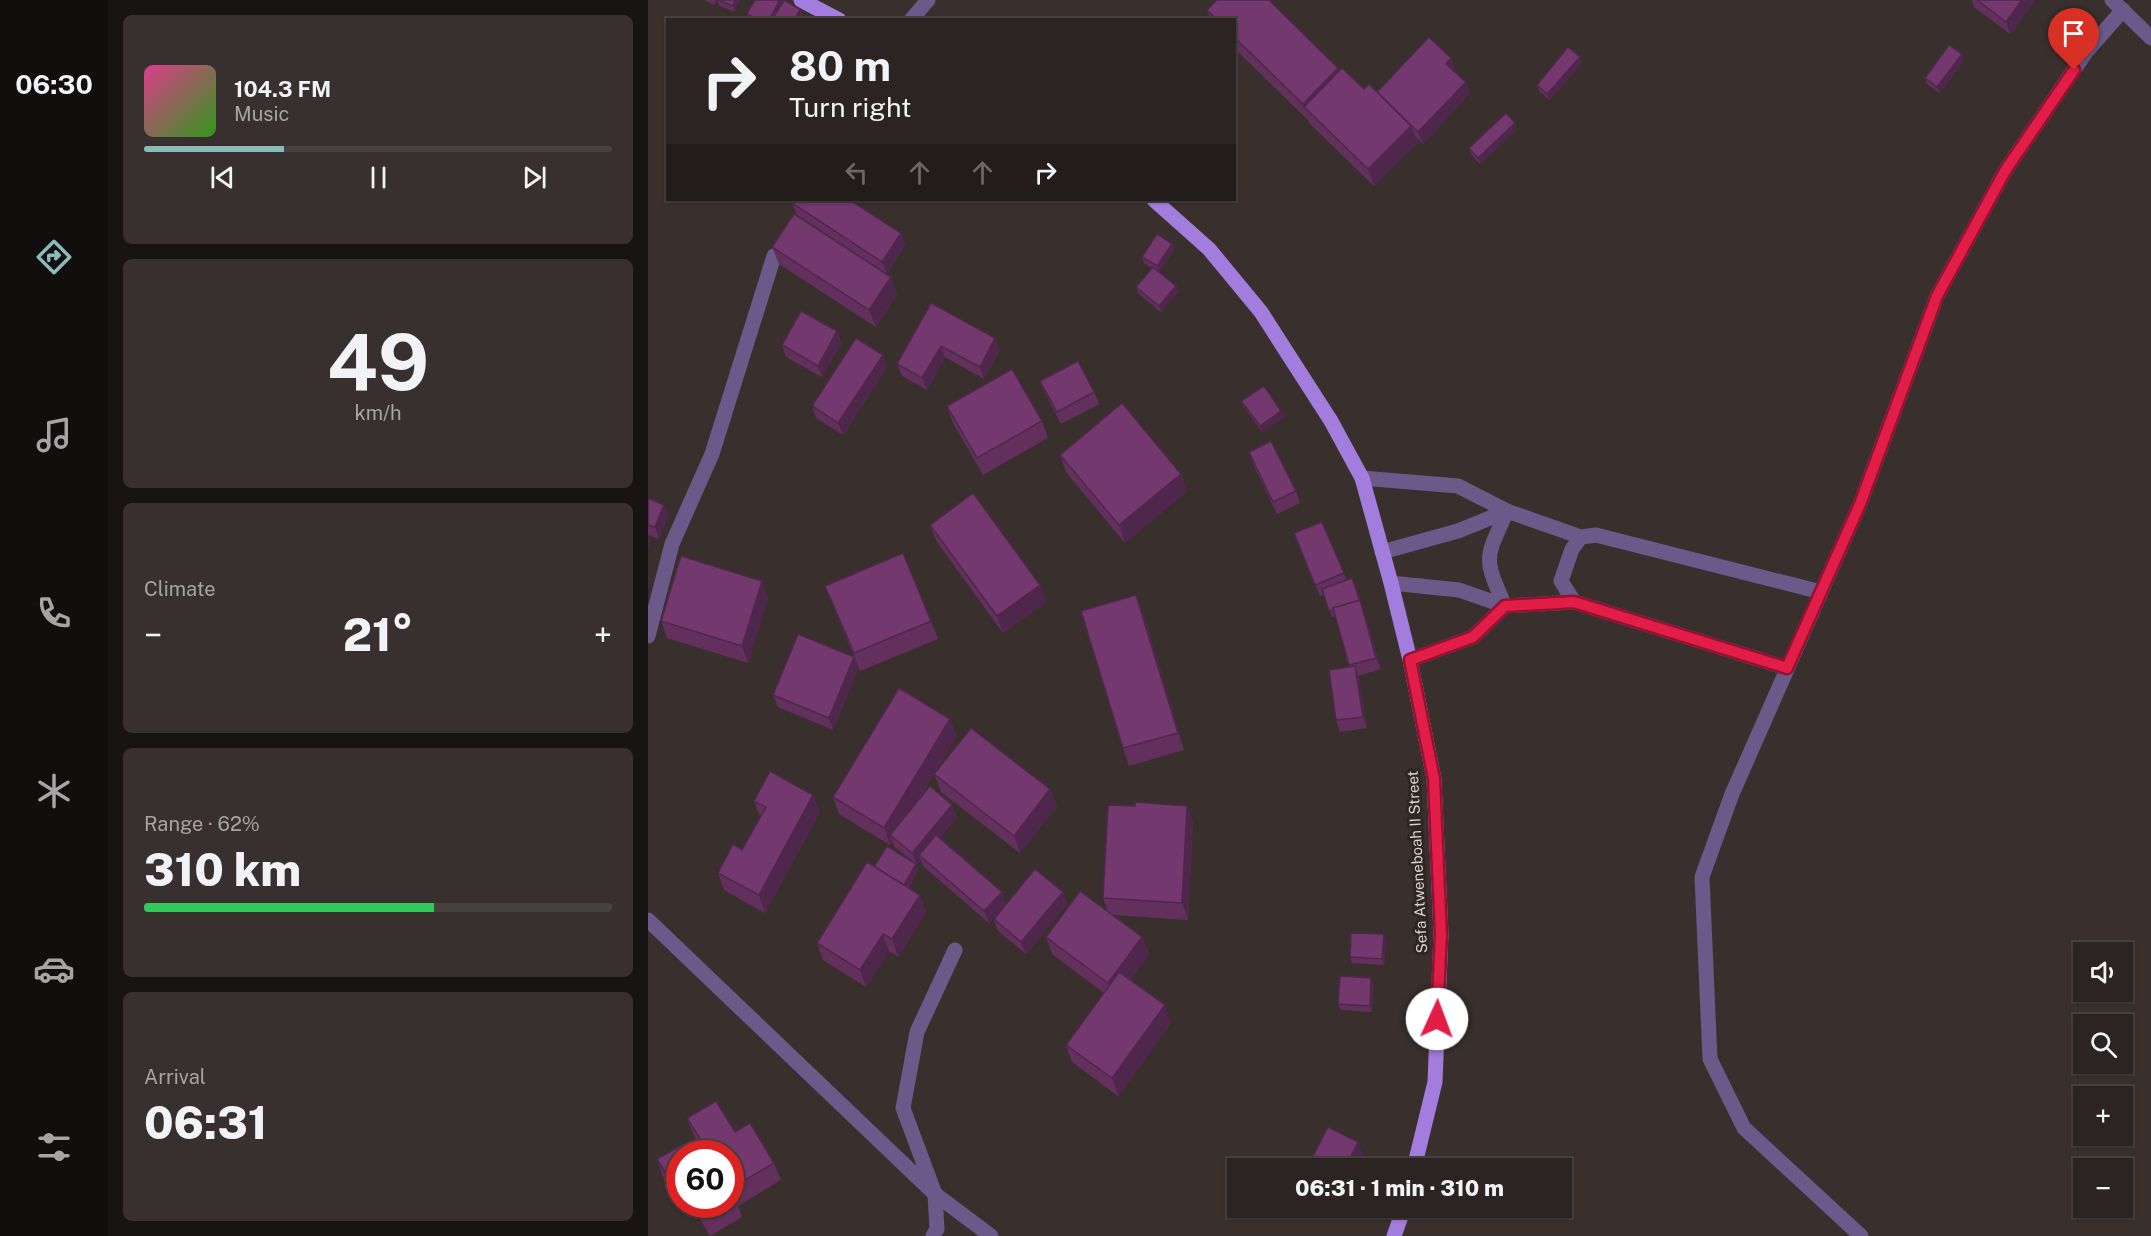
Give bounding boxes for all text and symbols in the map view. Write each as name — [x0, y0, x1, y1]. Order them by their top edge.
pin — [2048, 8, 2099, 70]
icon: arrive — [2057, 17, 2090, 50]
text: 80 m — [789, 41, 891, 90]
icon: right — [690, 42, 768, 120]
text: 06:30 — [15, 68, 93, 100]
text: 104.3 FM — [234, 76, 331, 102]
text: Turn right — [789, 91, 912, 123]
text: Music — [234, 102, 289, 126]
icon: left — [840, 156, 873, 189]
icon: ahead — [903, 156, 936, 189]
icon: ahead — [966, 156, 999, 189]
icon: right — [1029, 156, 1062, 189]
icon: previous — [206, 161, 239, 194]
icon: pause — [362, 161, 395, 194]
icon: next — [518, 161, 551, 194]
icon: directions — [33, 236, 75, 278]
text: 49 — [327, 316, 429, 408]
text: km/h — [354, 401, 402, 425]
icon: music — [33, 414, 75, 456]
text: Climate — [144, 577, 216, 601]
icon: phone — [33, 592, 75, 634]
text: 21° — [343, 608, 413, 661]
text: − — [144, 616, 162, 654]
text: + — [594, 616, 612, 654]
icon: climate — [33, 770, 75, 812]
street label: Sefa Atweneboah II Street — [1404, 770, 1430, 954]
text: Range · 62% — [144, 812, 260, 836]
text: 310 km — [144, 843, 301, 896]
map controls — [2073, 942, 2133, 1218]
button: sound — [2073, 942, 2133, 1002]
icon: car — [33, 948, 75, 990]
position arrow — [1405, 987, 1469, 1051]
button: search — [2073, 1014, 2133, 1074]
text: Arrival — [144, 1065, 206, 1089]
button: + — [2073, 1086, 2133, 1146]
text: 06:31 — [144, 1096, 267, 1149]
icon: filters — [33, 1126, 75, 1168]
speed limit sign: 60 — [666, 1140, 744, 1218]
button: − — [2073, 1158, 2133, 1218]
text: 06:31 · 1 min · 310 m — [1295, 1175, 1504, 1201]

